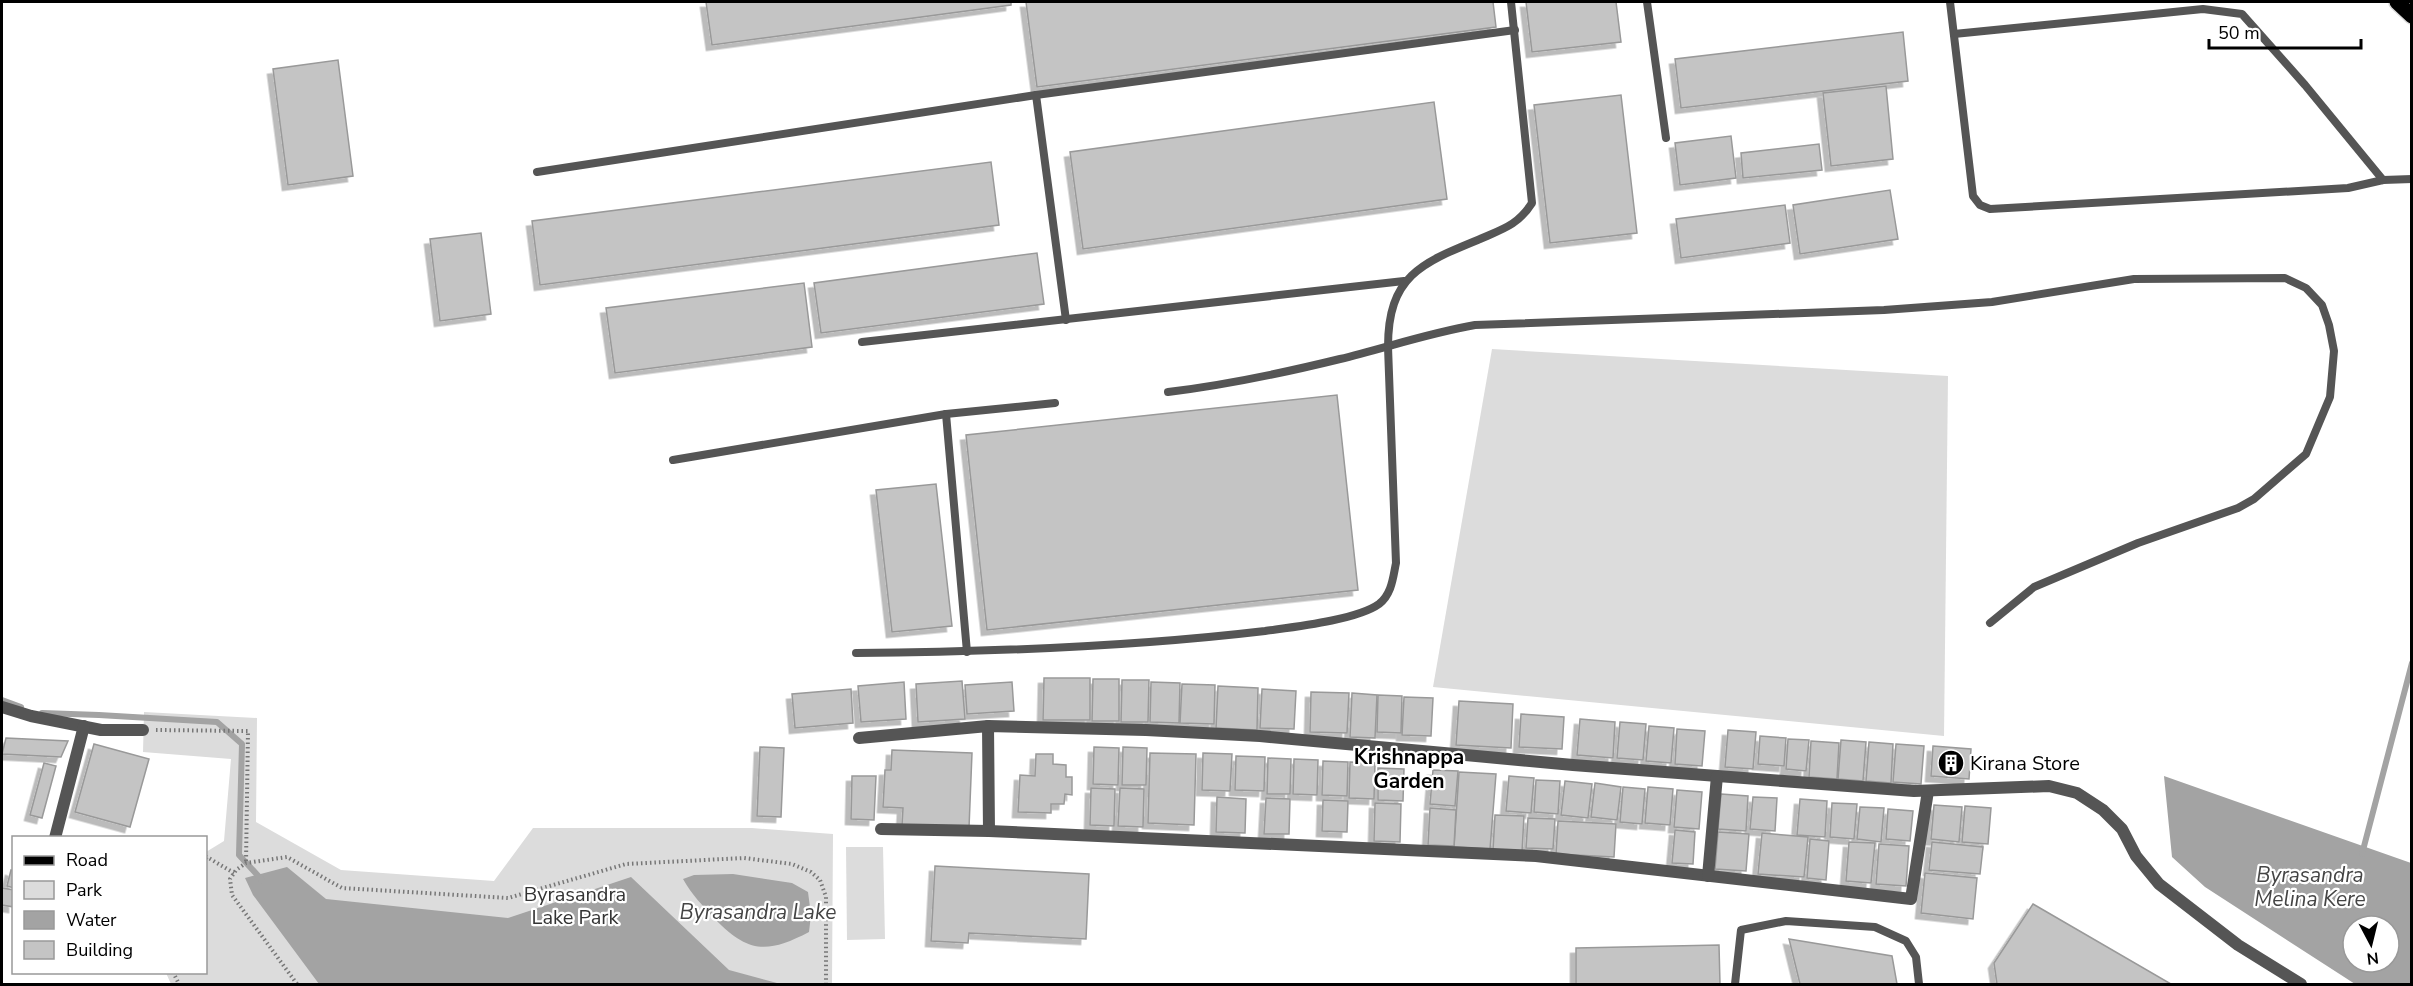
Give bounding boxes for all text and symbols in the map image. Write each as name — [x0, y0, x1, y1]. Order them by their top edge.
scale bar — [2209, 12, 2360, 50]
text: 50 m — [2218, 21, 2260, 45]
district label: Krishnappa Garden — [1354, 743, 1464, 795]
building icon: Kirana Store — [1936, 748, 1966, 778]
place label: Kirana Store — [1970, 750, 2080, 777]
legend — [12, 836, 207, 974]
text: Road — [66, 848, 108, 872]
water label: Byrasandra Melina Kere — [2254, 861, 2366, 913]
text: Park — [66, 878, 103, 902]
park label: Byrasandra Lake Park — [524, 881, 626, 931]
water label: Byrasandra Lake — [680, 898, 836, 926]
text: Water — [66, 908, 117, 932]
north arrow — [2341, 914, 2401, 974]
text: Building — [66, 938, 133, 962]
text: N — [2365, 946, 2380, 970]

